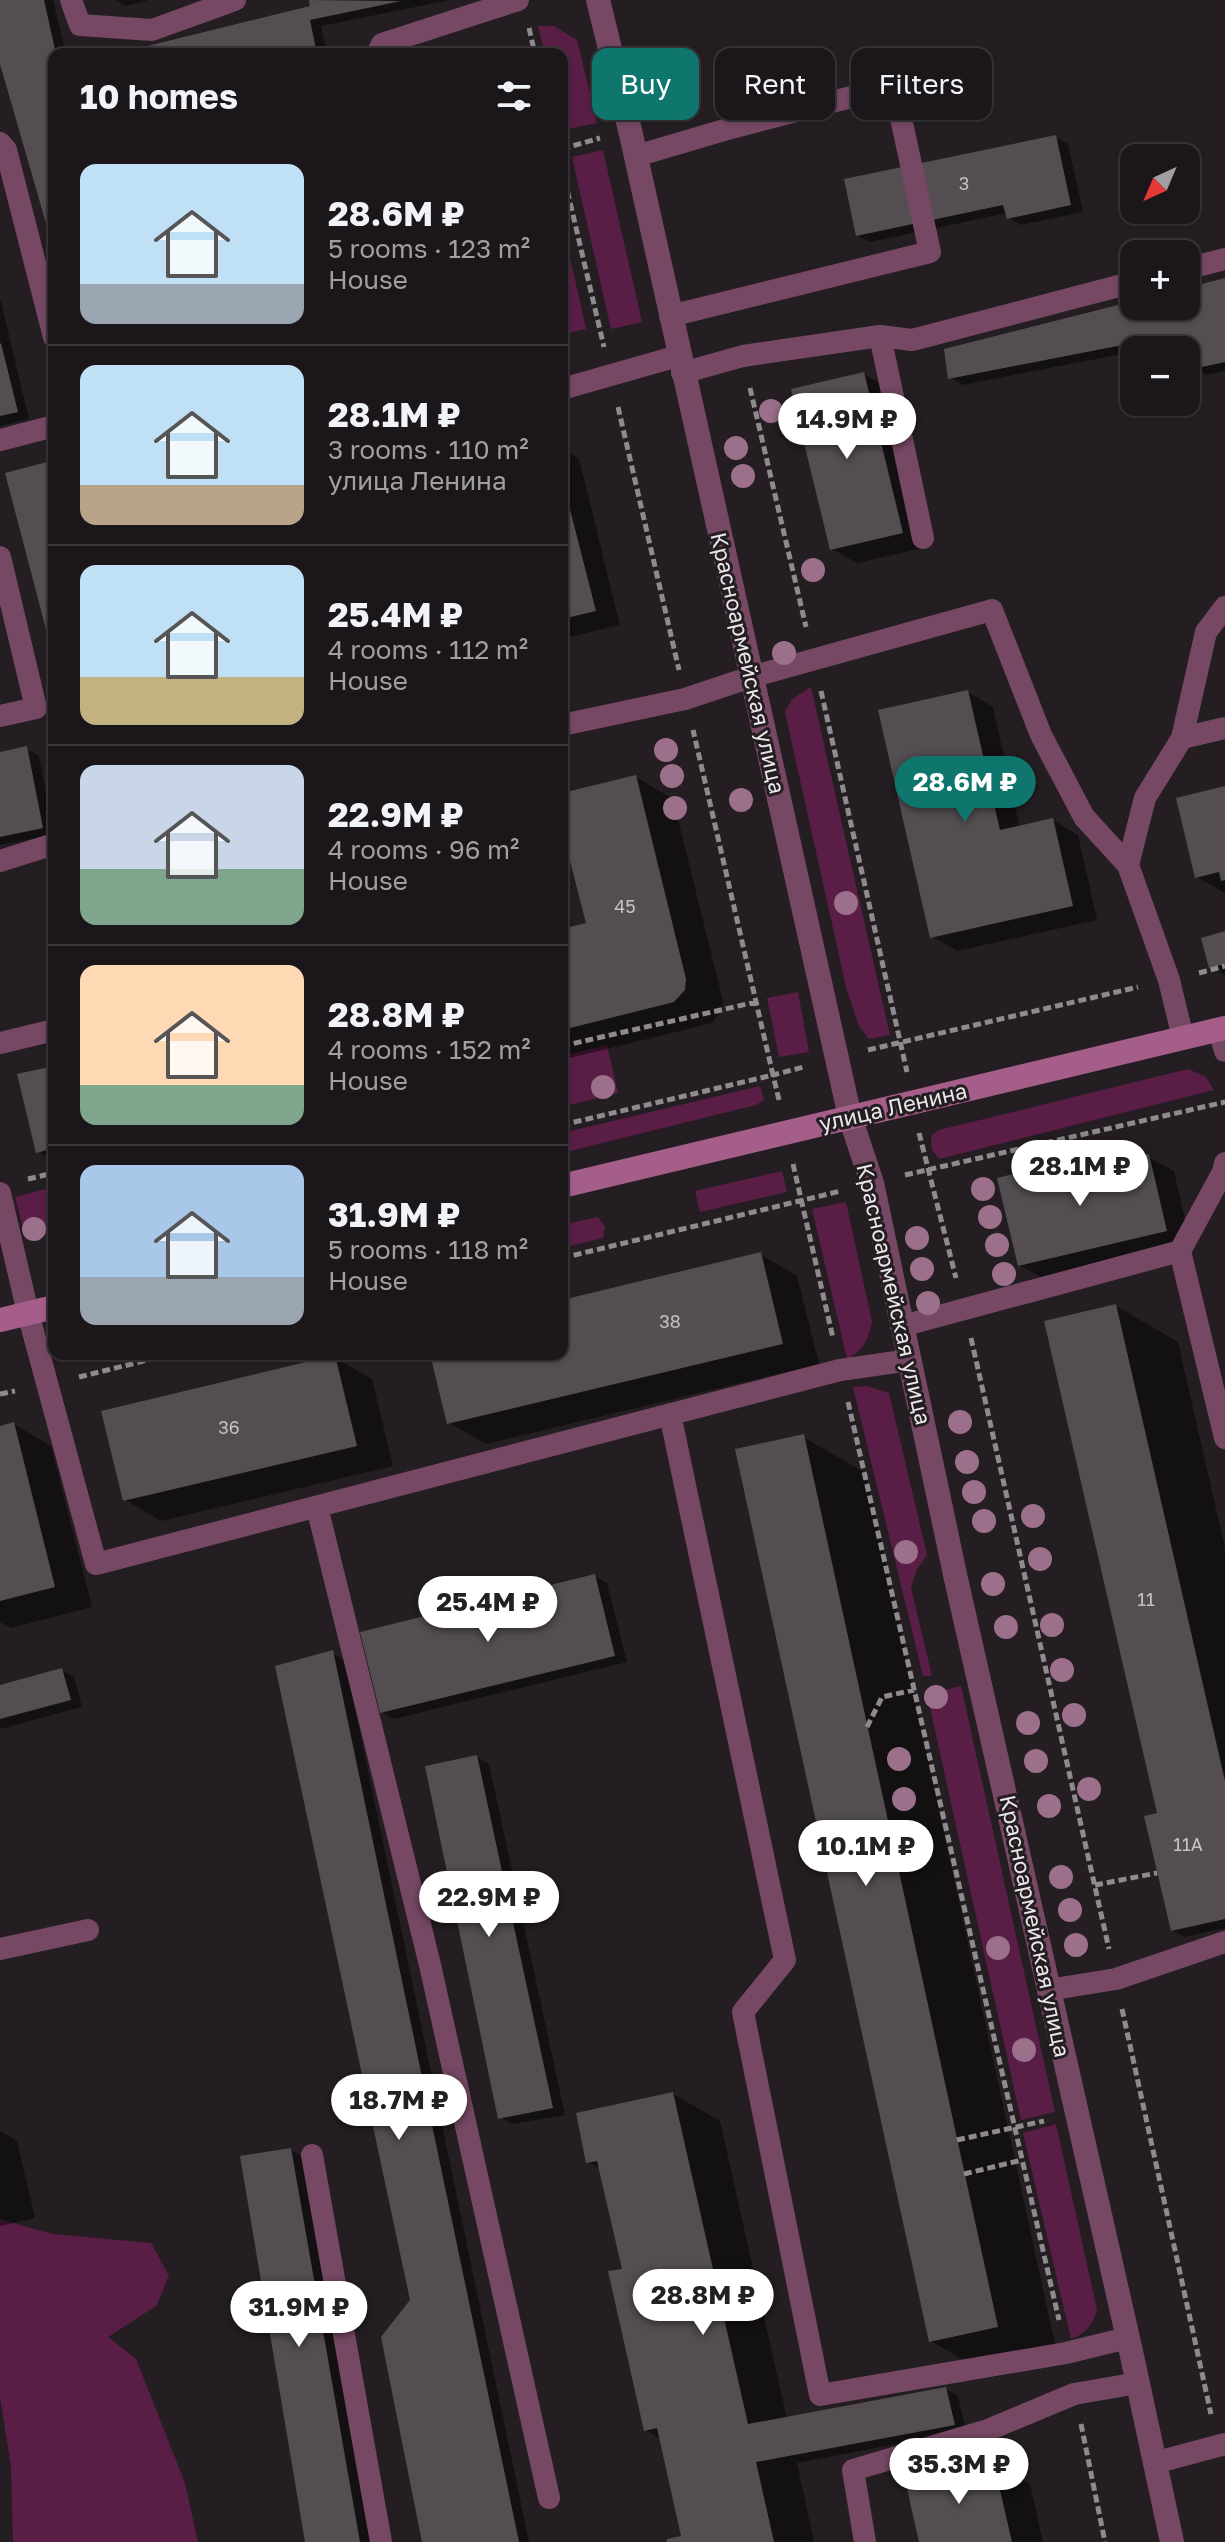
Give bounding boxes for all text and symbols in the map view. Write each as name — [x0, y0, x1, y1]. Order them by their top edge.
chip: Buy — [592, 48, 699, 120]
chip: Rent — [715, 48, 835, 120]
chip: Filters — [851, 48, 992, 120]
icon: filters — [492, 74, 536, 118]
text: 10 homes — [80, 76, 238, 116]
north arrow — [1120, 144, 1200, 224]
map controls — [1120, 144, 1200, 416]
house number: 3 — [959, 172, 969, 194]
text: 28.6M ₽ — [328, 193, 465, 233]
icon: home — [144, 196, 240, 292]
text: 5 rooms · 123 m² — [328, 233, 530, 264]
button: + — [1120, 240, 1200, 320]
text: House — [328, 264, 408, 295]
button: − — [1120, 336, 1200, 416]
pin: 14.9M ₽ — [773, 393, 921, 461]
text: 28.1M ₽ — [328, 394, 461, 434]
icon: home — [144, 397, 240, 493]
text: 14.9M ₽ — [796, 403, 898, 434]
text: 3 rooms · 110 m² — [328, 434, 529, 465]
text: улица Ленина — [328, 465, 507, 496]
street label: Красноармейская улица — [705, 530, 792, 796]
text: 25.4M ₽ — [328, 594, 463, 634]
icon: home — [144, 597, 240, 693]
text: 4 rooms · 112 m² — [328, 634, 528, 665]
text: House — [328, 665, 408, 696]
pin: 28.6M ₽ — [891, 756, 1039, 824]
text: 28.6M ₽ — [913, 766, 1017, 797]
text: 22.9M ₽ — [328, 794, 464, 834]
icon: home — [144, 797, 240, 893]
text: 4 rooms · 96 m² — [328, 834, 519, 865]
text: House — [328, 865, 408, 896]
house number: 45 — [614, 895, 636, 917]
text: 28.8M ₽ — [328, 994, 465, 1034]
icon: home — [144, 997, 240, 1093]
text: 4 rooms · 152 m² — [328, 1034, 531, 1065]
text: House — [328, 1065, 408, 1096]
street label: улица Ленина — [816, 1076, 970, 1137]
pin: 28.1M ₽ — [1006, 1140, 1154, 1208]
text: 28.1M ₽ — [1029, 1150, 1131, 1181]
street label: Красноармейская улица — [851, 1161, 938, 1427]
text: 31.9M ₽ — [328, 1194, 460, 1234]
icon: home — [144, 1197, 240, 1293]
text: 5 rooms · 118 m² — [328, 1234, 528, 1265]
text: House — [328, 1265, 408, 1296]
house number: 38 — [659, 1310, 681, 1332]
house number: 36 — [218, 1416, 240, 1438]
pin: 25.4M ₽ — [414, 1576, 562, 1644]
text: 25.4M ₽ — [436, 1586, 540, 1617]
house number: 11 — [1137, 1588, 1155, 1610]
street label: Красноармейская улица — [994, 1792, 1076, 2059]
pin: 10.1M ₽ — [792, 1820, 940, 1888]
text: 10.1M ₽ — [816, 1830, 916, 1861]
house number: 11А — [1173, 1833, 1203, 1855]
pin: 22.9M ₽ — [415, 1871, 563, 1939]
text: 22.9M ₽ — [437, 1881, 541, 1912]
pin: 18.7M ₽ — [325, 2074, 473, 2142]
text: 18.7M ₽ — [349, 2084, 449, 2115]
pin: 28.8M ₽ — [629, 2269, 777, 2337]
text: 28.8M ₽ — [651, 2279, 755, 2310]
pin: 31.9M ₽ — [225, 2281, 373, 2349]
text: 31.9M ₽ — [248, 2291, 350, 2322]
pin: 35.3M ₽ — [885, 2438, 1033, 2506]
text: 35.3M ₽ — [907, 2448, 1011, 2479]

